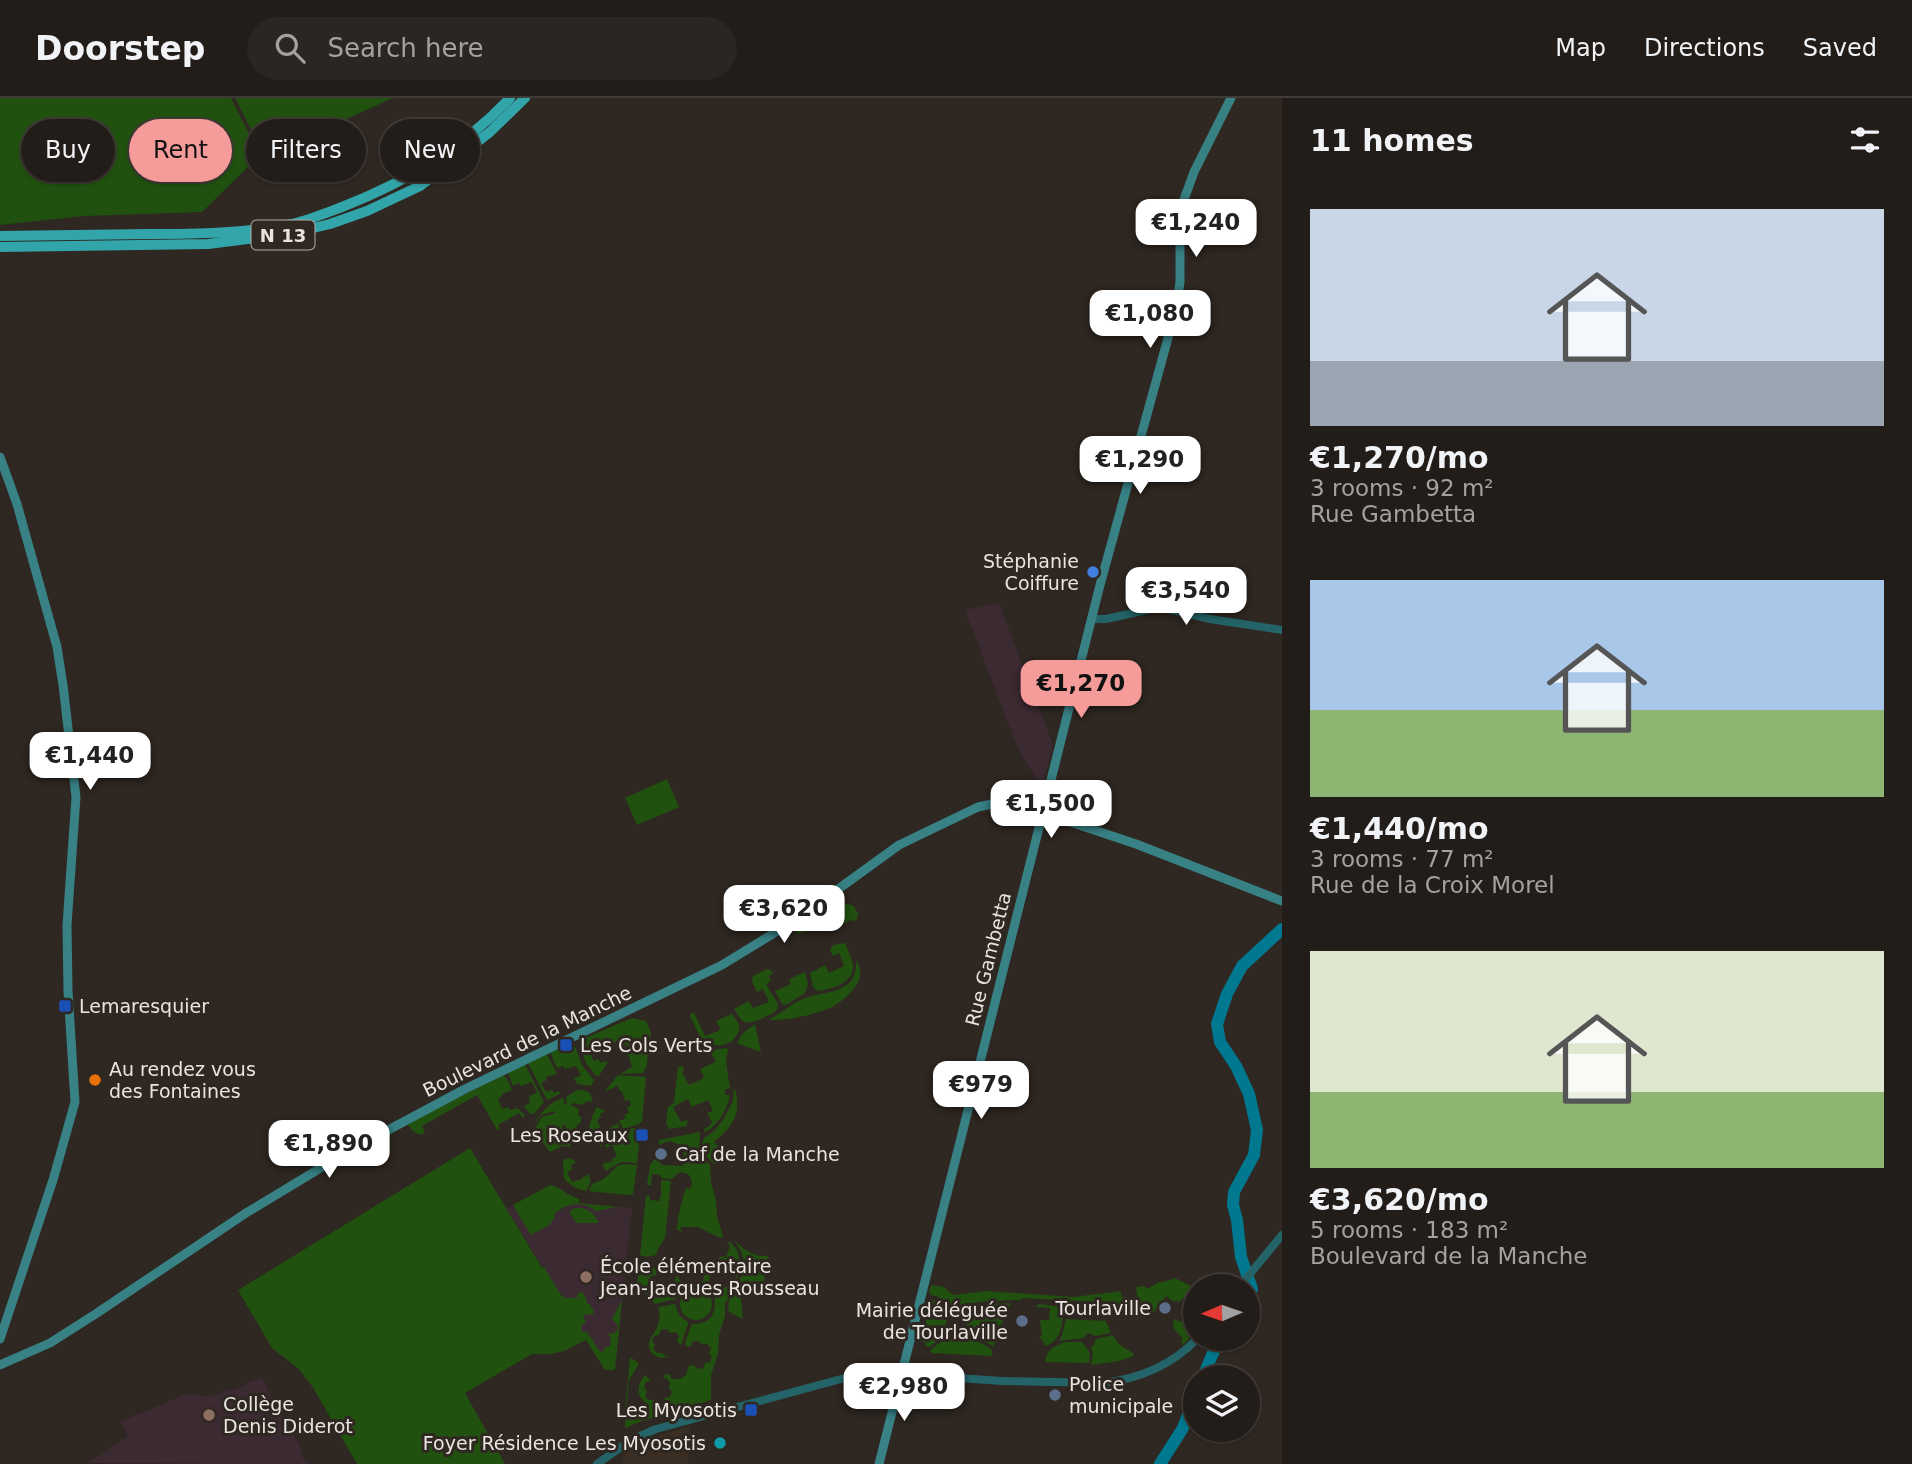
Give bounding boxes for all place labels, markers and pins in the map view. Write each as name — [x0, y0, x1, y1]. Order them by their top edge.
pin: €1,240 — [1139, 200, 1253, 259]
pin: €1,080 — [1093, 290, 1207, 350]
pin: €1,290 — [1083, 436, 1197, 496]
place label: Stéphanie Coiffure — [983, 550, 1079, 594]
marker: Stéphanie Coiffure — [1085, 564, 1101, 580]
pin: €3,540 — [1129, 568, 1243, 627]
pin: €1,270 — [1024, 660, 1138, 720]
pin: €1,440 — [33, 732, 147, 792]
pin: €1,500 — [994, 780, 1108, 840]
pin: €3,620 — [727, 886, 841, 945]
place label: Lemaresquier — [79, 995, 209, 1017]
marker: Lemaresquier — [57, 998, 73, 1014]
place label: Les Cols Verts — [580, 1034, 712, 1056]
marker: Les Cols Verts — [558, 1037, 574, 1053]
place label: Au rendez vous des Fontaines — [109, 1058, 256, 1102]
pin: €979 — [940, 1062, 1022, 1121]
marker: Au rendez vous des Fontaines — [87, 1072, 103, 1088]
pin: €1,890 — [272, 1121, 386, 1180]
place label: Les Roseaux — [510, 1124, 628, 1146]
marker: Les Roseaux — [634, 1127, 650, 1143]
place label: Caf de la Manche — [675, 1143, 840, 1165]
marker: Caf de la Manche — [653, 1146, 669, 1162]
place label: École élémentaire Jean-Jacques Rousseau — [599, 1255, 820, 1299]
marker: École élémentaire Jean-Jacques Rousseau — [578, 1269, 594, 1285]
place label: Tourlaville — [1054, 1297, 1151, 1319]
place label: Mairie déléguée de Tourlaville — [856, 1299, 1008, 1343]
marker: Tourlaville — [1157, 1300, 1173, 1316]
marker: Mairie déléguée de Tourlaville — [1014, 1313, 1030, 1329]
pin: €2,980 — [847, 1364, 961, 1423]
place label: Police municipale — [1069, 1373, 1173, 1417]
marker: Police municipale — [1047, 1387, 1063, 1403]
place label: Collège Denis Diderot — [223, 1393, 353, 1437]
place label: Les Myosotis — [616, 1399, 737, 1421]
marker: Les Myosotis — [743, 1402, 759, 1418]
marker: Collège Denis Diderot — [201, 1407, 217, 1423]
place label: Foyer Résidence Les Myosotis — [423, 1432, 706, 1454]
marker: Foyer Résidence Les Myosotis — [712, 1435, 728, 1451]

